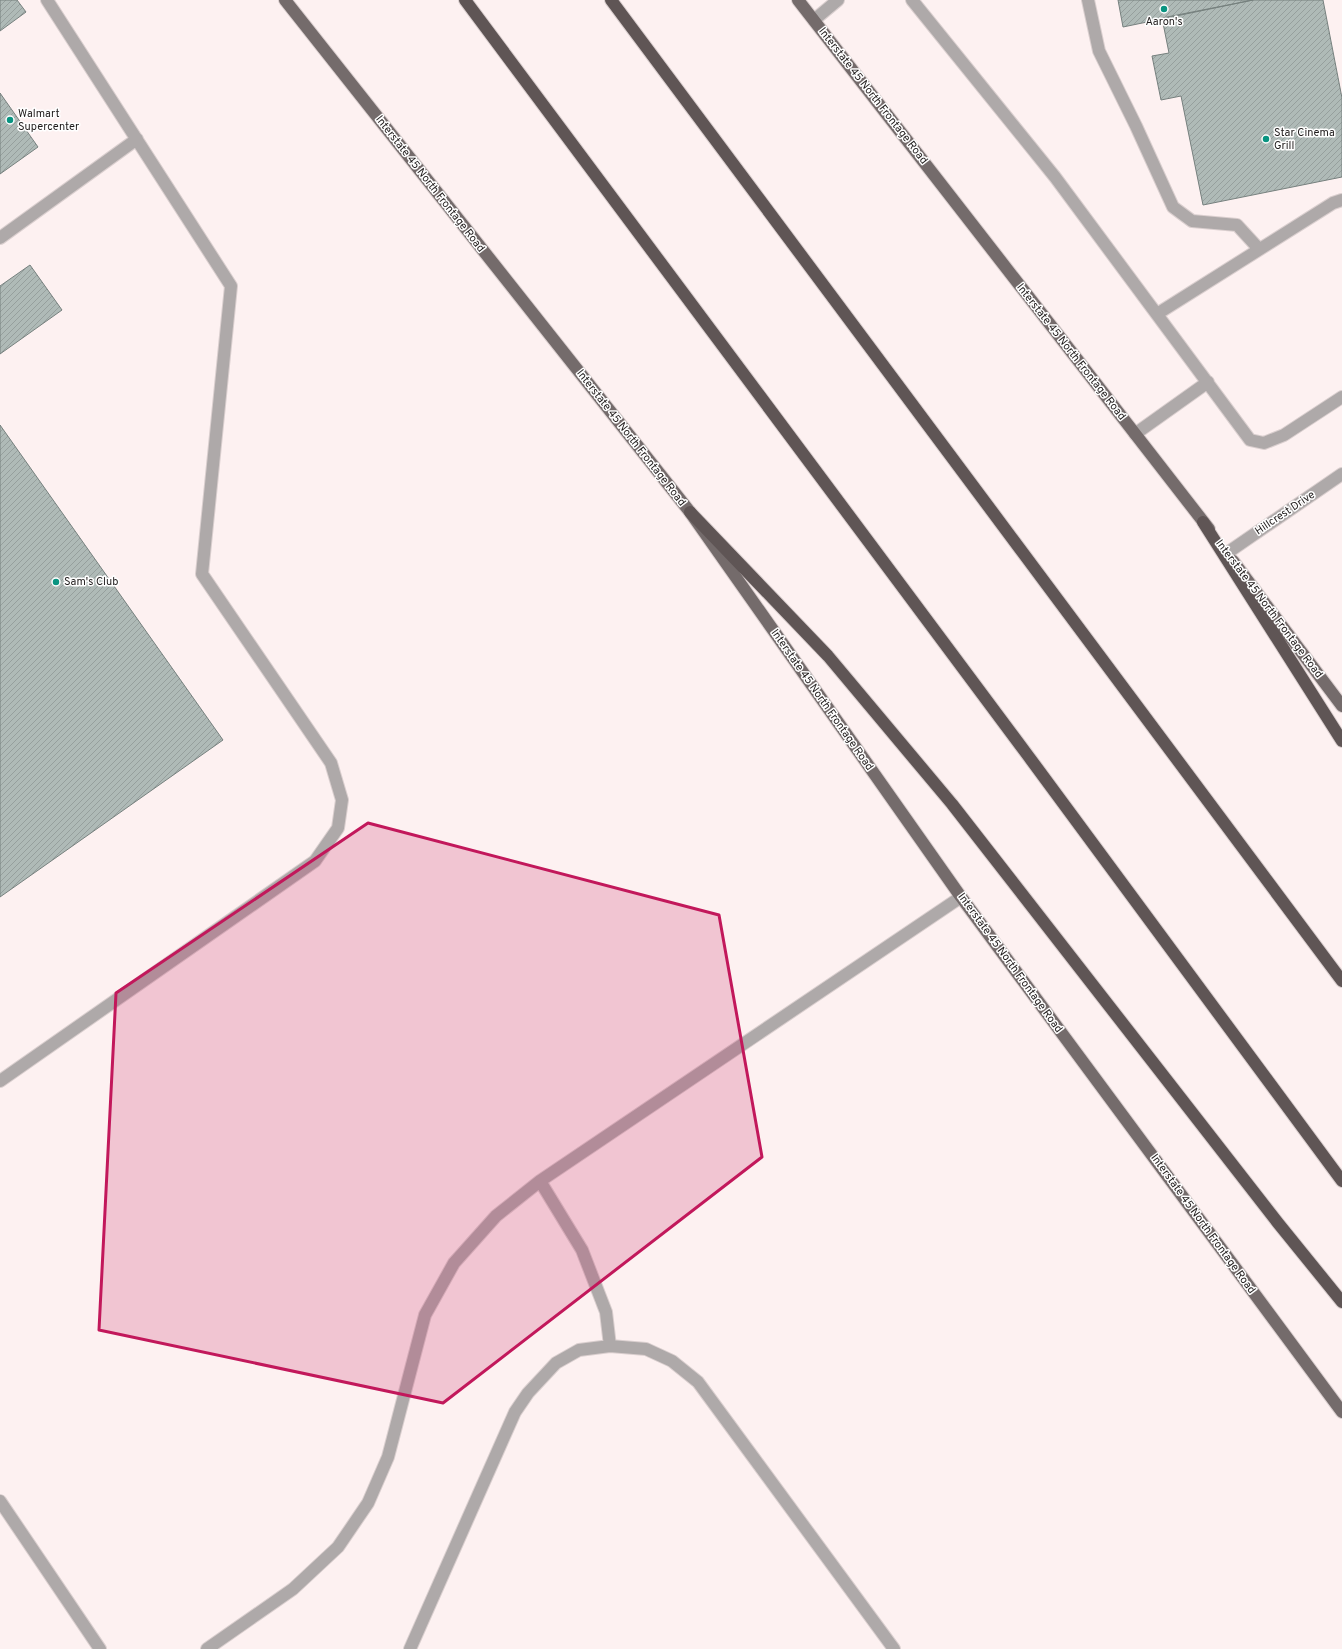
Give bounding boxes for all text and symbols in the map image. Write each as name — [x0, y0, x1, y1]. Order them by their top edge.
marker: Aaron's — [1159, 4, 1169, 14]
place label: Aaron's — [1145, 15, 1183, 29]
street label: Interstate 45 North Frontage Road — [815, 25, 931, 167]
place label: Walmart Supercenter — [18, 107, 80, 134]
street label: Interstate 45 North Frontage Road — [372, 113, 488, 255]
marker: Walmart Supercenter — [5, 115, 15, 125]
place label: Star Cinema Grill — [1274, 126, 1335, 153]
marker: Star Cinema Grill — [1261, 134, 1271, 144]
street label: Interstate 45 North Frontage Road — [1013, 281, 1129, 423]
street label: Interstate 45 North Frontage Road — [573, 367, 689, 509]
street label: Hillcrest Drive — [1252, 488, 1318, 538]
street label: Interstate 45 North Frontage Road — [1212, 537, 1326, 681]
place label: Sam's Club — [64, 575, 118, 589]
marker: Sam's Club — [51, 577, 61, 587]
street label: Interstate 45 North Frontage Road — [768, 627, 876, 773]
street label: Interstate 45 North Frontage Road — [955, 890, 1065, 1036]
street label: Interstate 45 North Frontage Road — [1148, 1151, 1258, 1297]

